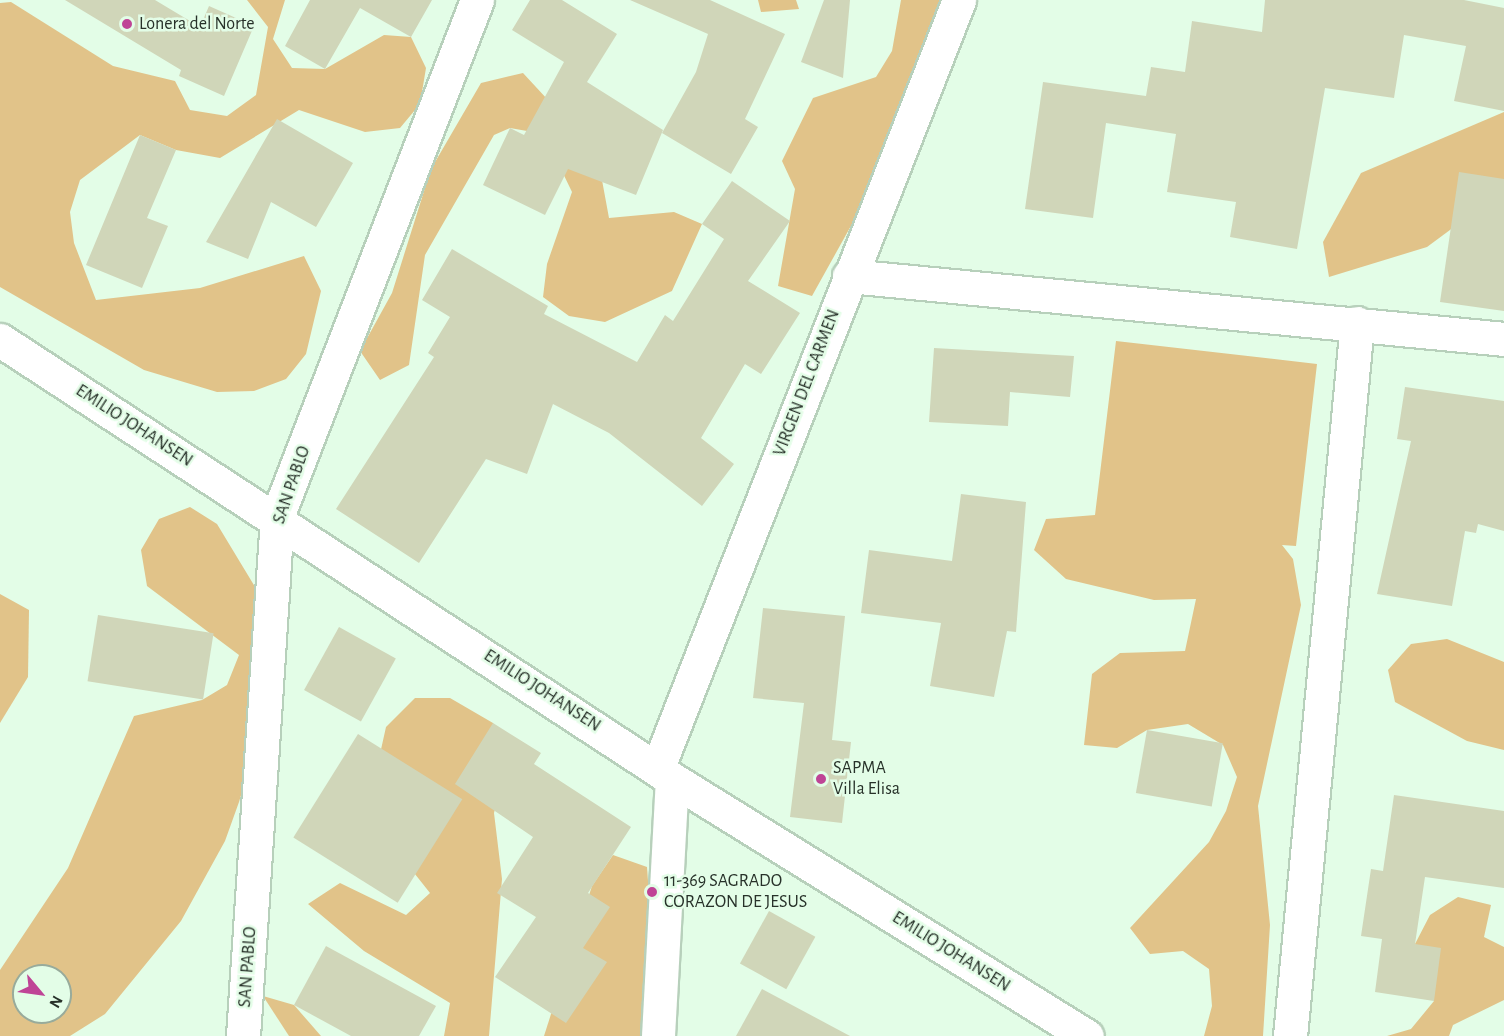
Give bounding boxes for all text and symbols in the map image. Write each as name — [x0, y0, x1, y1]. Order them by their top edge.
place label: Lonera del Norte — [139, 13, 255, 35]
marker: Lonera del Norte — [120, 17, 134, 31]
street label: VIRGEN DEL CARMEN — [769, 307, 845, 459]
street label: EMILIO JOHANSEN — [71, 380, 197, 472]
street label: SAN PABLO — [269, 443, 315, 527]
street label: EMILIO JOHANSEN — [479, 645, 605, 737]
place label: SAPMA Villa Elisa — [833, 758, 900, 800]
marker: SAPMA Villa Elisa — [814, 772, 828, 786]
place label: 11-369 SAGRADO CORAZON DE JESUS — [664, 871, 807, 914]
marker: 11-369 SAGRADO CORAZON DE JESUS — [645, 885, 659, 899]
street label: EMILIO JOHANSEN — [888, 907, 1014, 997]
street label: SAN PABLO — [234, 926, 262, 1008]
north arrow — [12, 964, 72, 1024]
text: N — [46, 993, 66, 1011]

